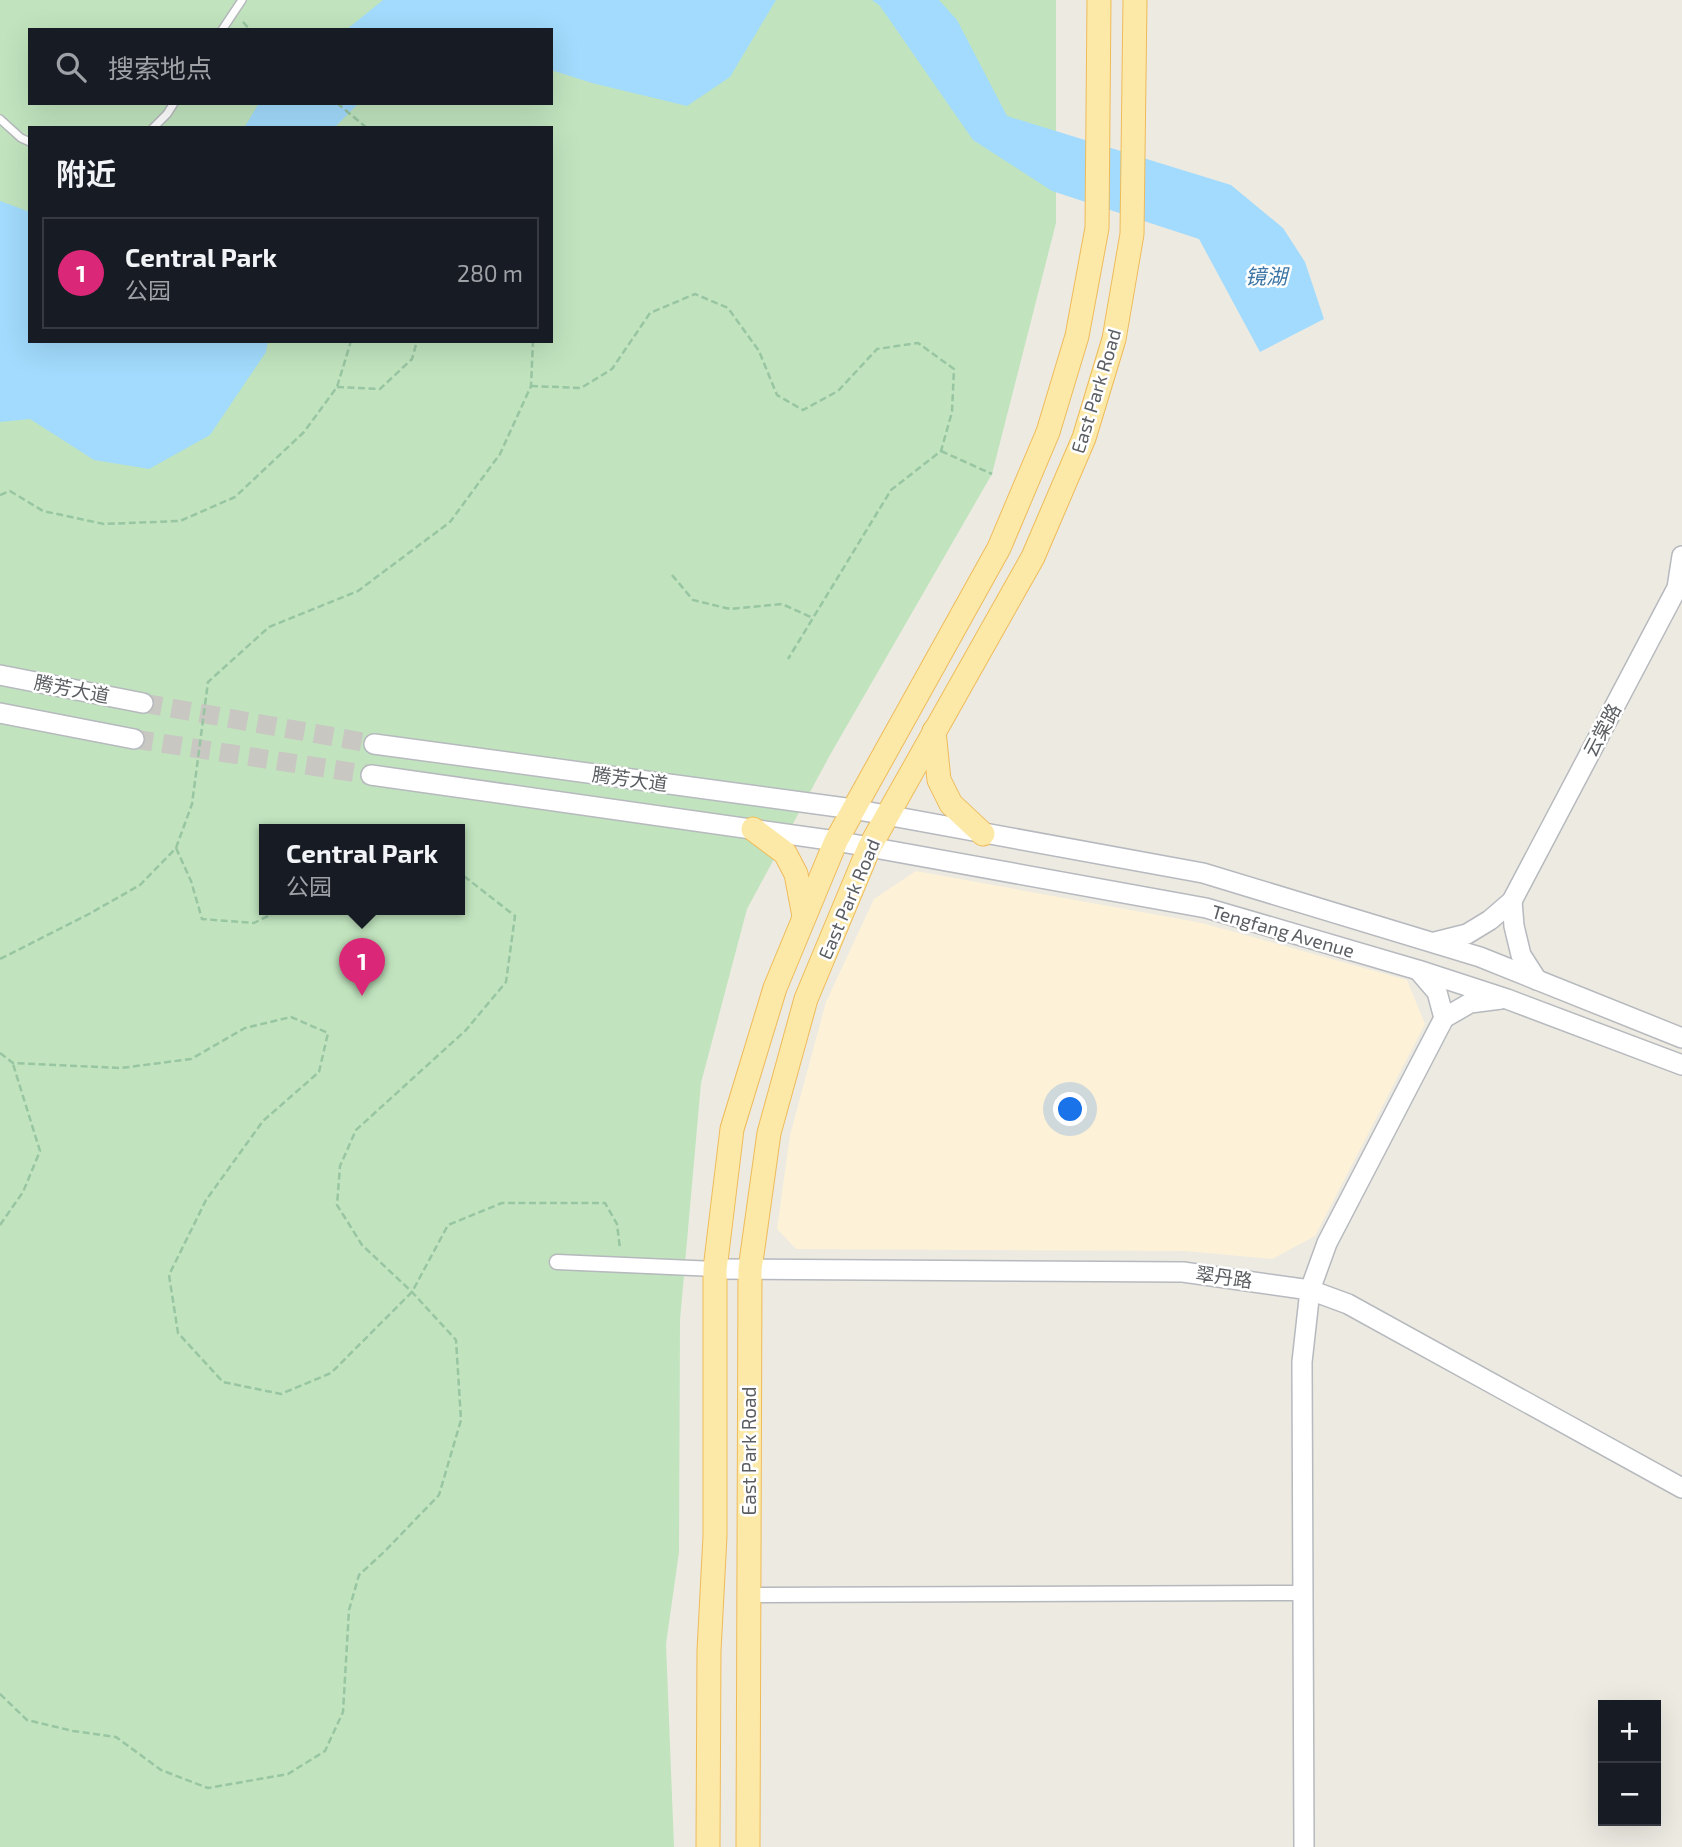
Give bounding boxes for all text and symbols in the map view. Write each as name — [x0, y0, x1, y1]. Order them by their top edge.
search box — [28, 28, 553, 105]
icon: search — [52, 48, 90, 86]
text: 搜索地点 — [108, 52, 212, 83]
text: 附近 — [56, 155, 116, 191]
text: Central Park — [125, 241, 277, 272]
text: 1 — [76, 259, 86, 287]
text: 280 m — [457, 259, 523, 287]
water label: 镜湖 — [1245, 263, 1290, 288]
text: 公园 — [125, 276, 171, 304]
street label: East Park Road — [1066, 326, 1125, 456]
street label: 腾芳大道 — [33, 670, 112, 707]
street label: 云棠路 — [1578, 699, 1625, 760]
street label: 腾芳大道 — [591, 762, 669, 795]
popup — [259, 824, 465, 915]
street label: East Park Road — [813, 835, 884, 963]
text: Central Park — [286, 837, 438, 868]
text: 公园 — [286, 872, 332, 900]
street label: Tengfang Avenue — [1209, 899, 1357, 962]
pin: 1 — [339, 938, 385, 996]
your location — [1053, 1092, 1087, 1126]
street label: 翠丹路 — [1194, 1261, 1254, 1292]
street label: East Park Road — [737, 1387, 760, 1515]
map controls — [1598, 1700, 1661, 1826]
button: + — [1598, 1700, 1661, 1763]
button: − — [1598, 1763, 1661, 1826]

